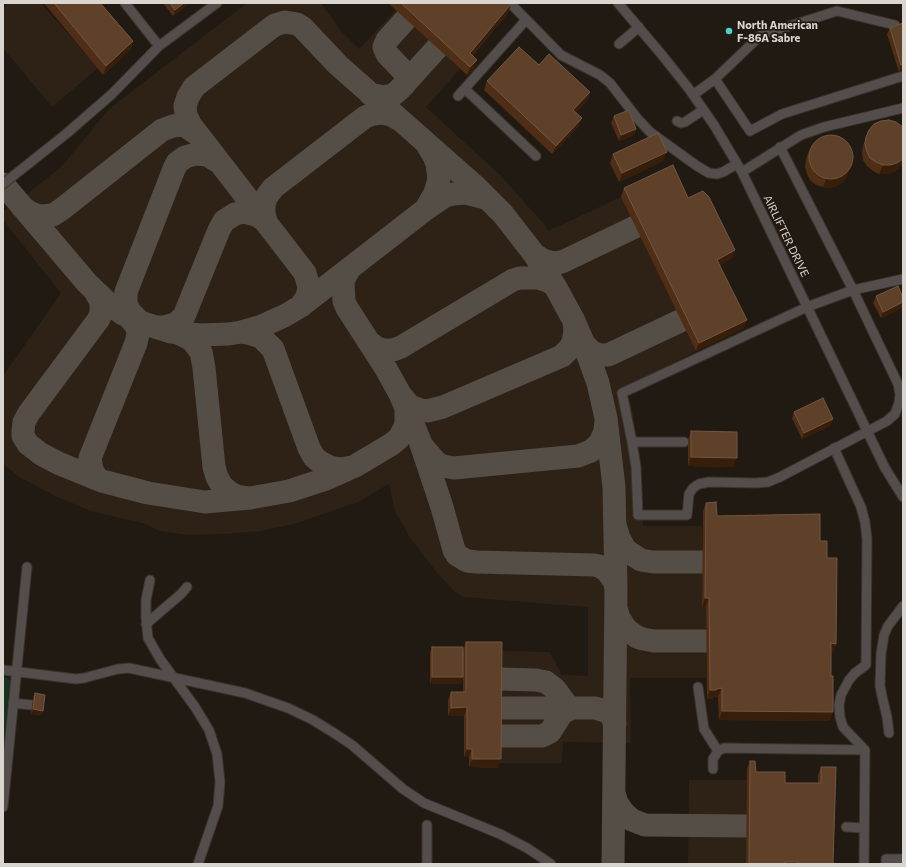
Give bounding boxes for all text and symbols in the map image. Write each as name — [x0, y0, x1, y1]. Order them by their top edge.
place label: North American F-86A Sabre — [737, 18, 818, 44]
marker: North American F-86A Sabre — [724, 26, 734, 36]
street label: AIRLIFTER DRIVE — [760, 193, 812, 279]

